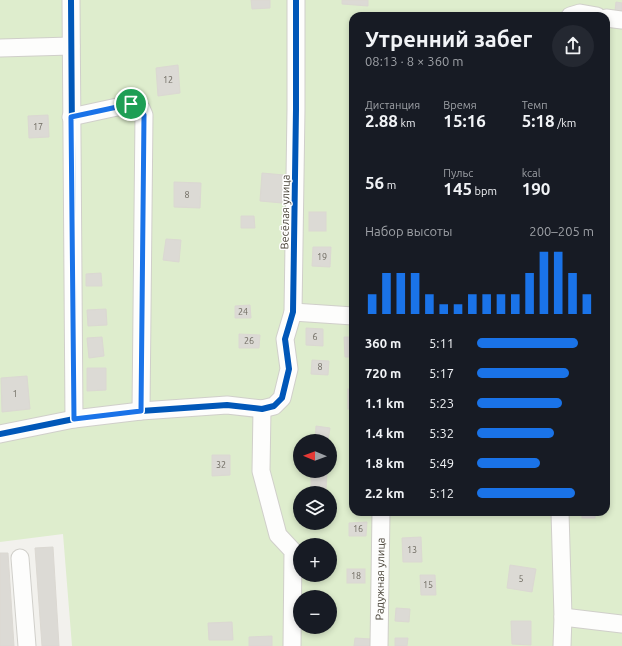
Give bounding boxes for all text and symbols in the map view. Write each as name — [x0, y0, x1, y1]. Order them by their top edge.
button: share — [552, 25, 594, 67]
text: Утренний забег — [365, 26, 532, 51]
text: 08:13 · 8 × 360 m — [365, 54, 464, 68]
house number: 12 — [163, 75, 173, 85]
pin — [114, 87, 148, 121]
icon: arrive — [120, 93, 142, 115]
text: Дистанция — [365, 99, 420, 111]
text: Время — [443, 99, 477, 111]
text: Темп — [522, 99, 548, 111]
text: 2.88 — [365, 111, 398, 130]
text: 15:16 — [443, 111, 486, 130]
text: 5:18 — [522, 111, 555, 130]
text: km — [398, 117, 416, 129]
text: /km — [555, 117, 576, 129]
house number: 17 — [33, 122, 43, 132]
text: Пульс — [443, 167, 473, 179]
text: kcal — [522, 167, 541, 179]
text: 56 — [365, 173, 384, 192]
street label: Весёлая улица — [278, 174, 292, 250]
text: m — [384, 179, 396, 191]
text: 145 — [443, 179, 472, 198]
text: 190 — [522, 179, 550, 198]
text: bpm — [472, 185, 497, 197]
house number: 8 — [184, 190, 190, 200]
text: Набор высоты — [365, 224, 452, 238]
text: 200–205 m — [529, 224, 594, 238]
house number: 19 — [317, 252, 327, 262]
house number: 24 — [238, 307, 248, 317]
house number: 6 — [312, 332, 318, 342]
house number: 26 — [244, 336, 254, 346]
text: 360 m — [365, 336, 401, 350]
text: 5:11 — [429, 336, 454, 350]
house number: 8 — [317, 362, 323, 372]
text: 720 m — [365, 366, 401, 380]
text: 5:17 — [429, 366, 454, 380]
house number: 1 — [12, 389, 18, 399]
text: 1.1 km — [365, 396, 404, 410]
text: 5:23 — [429, 396, 454, 410]
text: 1.4 km — [365, 426, 404, 440]
text: 5:32 — [429, 426, 454, 440]
north arrow — [293, 434, 337, 478]
map controls — [293, 434, 337, 634]
text: 1.8 km — [365, 456, 404, 470]
text: 5:49 — [429, 456, 454, 470]
house number: 32 — [216, 460, 226, 470]
button: layers — [293, 486, 337, 530]
text: 2.2 km — [365, 486, 404, 500]
text: 5:12 — [429, 486, 454, 500]
house number: 16 — [353, 524, 363, 534]
street label: Радужная улица — [373, 537, 387, 621]
button: + — [293, 538, 337, 582]
house number: 13 — [407, 545, 417, 555]
house number: 18 — [351, 571, 361, 581]
house number: 5 — [518, 574, 524, 584]
house number: 15 — [423, 580, 433, 590]
button: − — [293, 590, 337, 634]

